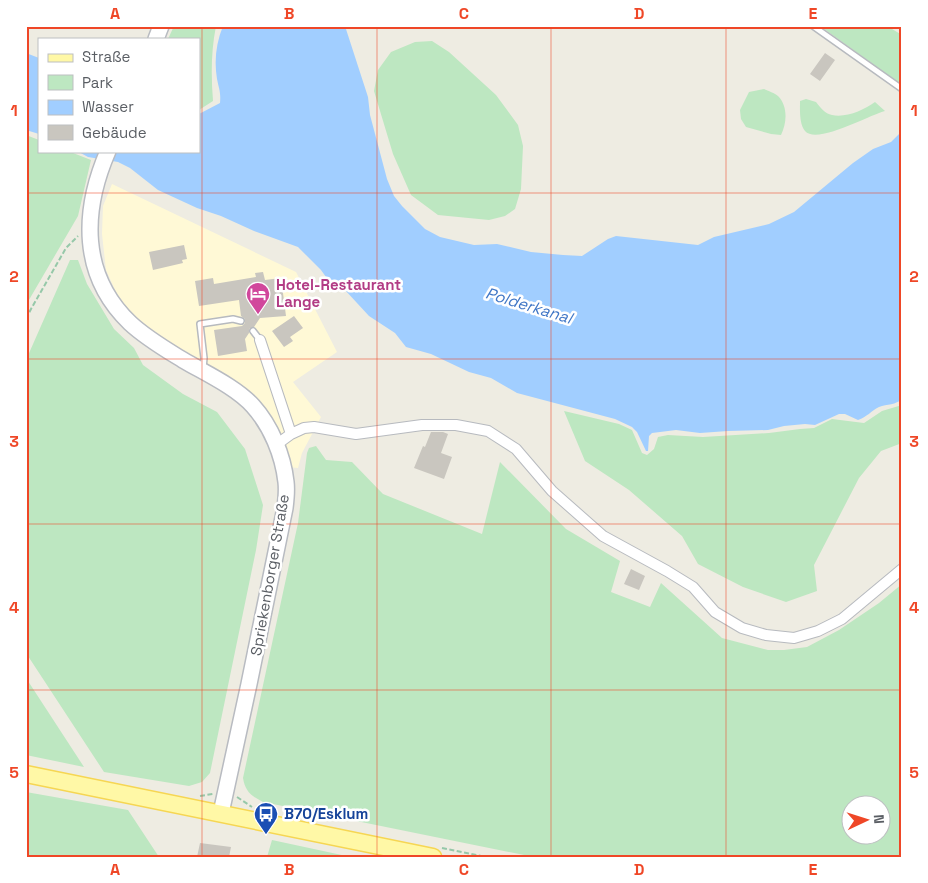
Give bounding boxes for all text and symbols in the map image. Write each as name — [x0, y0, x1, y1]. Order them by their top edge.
text: A — [110, 3, 120, 24]
text: B — [284, 3, 294, 24]
text: C — [459, 3, 469, 24]
text: D — [634, 3, 644, 24]
text: E — [809, 3, 818, 24]
legend — [38, 38, 200, 152]
text: Straße — [82, 47, 131, 66]
text: Park — [82, 73, 113, 92]
text: Wasser — [82, 97, 134, 116]
text: 1 — [10, 100, 18, 121]
text: 1 — [910, 100, 918, 121]
text: Gebäude — [82, 123, 147, 142]
text: 2 — [9, 266, 19, 287]
text: 2 — [909, 266, 919, 287]
place label: Hotel-Restaurant Lange — [276, 275, 401, 311]
hotel icon: Hotel-Restaurant Lange — [245, 281, 271, 315]
water label: Polderkanal — [483, 282, 577, 329]
text: 3 — [9, 431, 19, 452]
text: 3 — [909, 431, 919, 452]
street label: Spriekenborger Straße — [246, 493, 293, 657]
text: 4 — [9, 597, 19, 618]
text: 4 — [909, 597, 919, 618]
text: 5 — [9, 762, 19, 783]
text: 5 — [909, 762, 919, 783]
north arrow — [840, 796, 890, 846]
bus stop icon: B70/Esklum — [253, 801, 279, 835]
place label: B70/Esklum — [284, 804, 368, 823]
text: N — [870, 814, 888, 824]
text: A — [110, 859, 120, 880]
text: B — [284, 859, 294, 880]
text: C — [459, 859, 469, 880]
text: D — [634, 859, 644, 880]
text: E — [809, 859, 818, 880]

